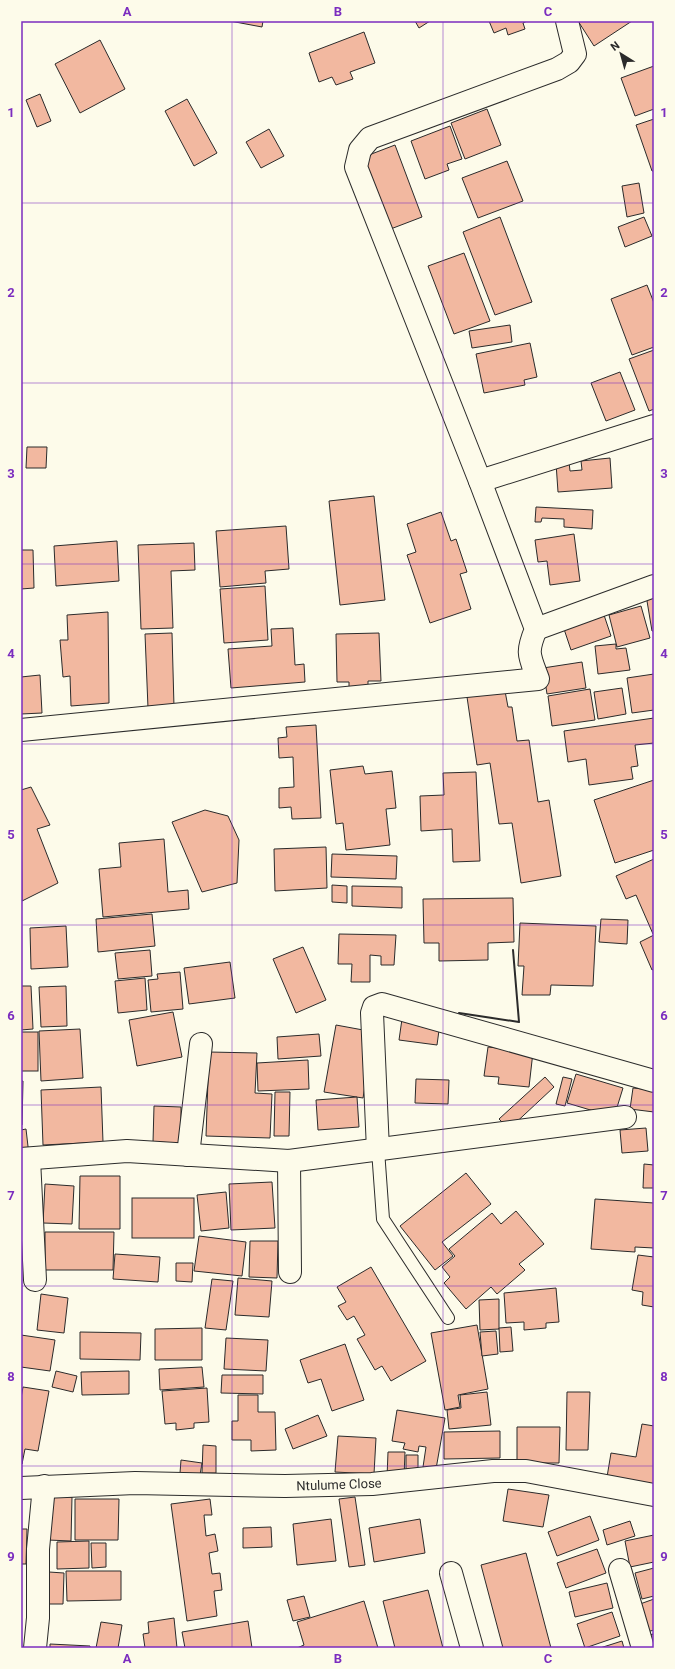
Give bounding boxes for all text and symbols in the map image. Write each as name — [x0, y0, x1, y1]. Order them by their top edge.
text: A — [123, 4, 132, 19]
text: B — [334, 4, 342, 19]
text: C — [544, 4, 553, 19]
north arrow — [601, 34, 641, 74]
text: N — [608, 39, 622, 54]
text: 1 — [7, 105, 15, 120]
text: 1 — [660, 105, 668, 120]
text: 2 — [7, 285, 15, 300]
text: 2 — [660, 285, 668, 300]
text: 3 — [7, 466, 15, 481]
text: 3 — [660, 466, 668, 481]
text: 4 — [7, 646, 15, 661]
text: 4 — [660, 646, 668, 661]
text: 5 — [7, 827, 15, 842]
text: 5 — [660, 827, 668, 842]
text: 6 — [7, 1008, 15, 1023]
text: 6 — [660, 1008, 668, 1023]
text: 7 — [7, 1188, 15, 1203]
text: 7 — [660, 1188, 668, 1203]
text: 8 — [7, 1369, 15, 1384]
text: 8 — [660, 1369, 668, 1384]
street label: Ntulume Close — [296, 1476, 382, 1493]
text: 9 — [7, 1549, 15, 1564]
text: 9 — [660, 1549, 668, 1564]
text: A — [123, 1651, 132, 1666]
text: B — [334, 1651, 342, 1666]
text: C — [544, 1651, 553, 1666]

